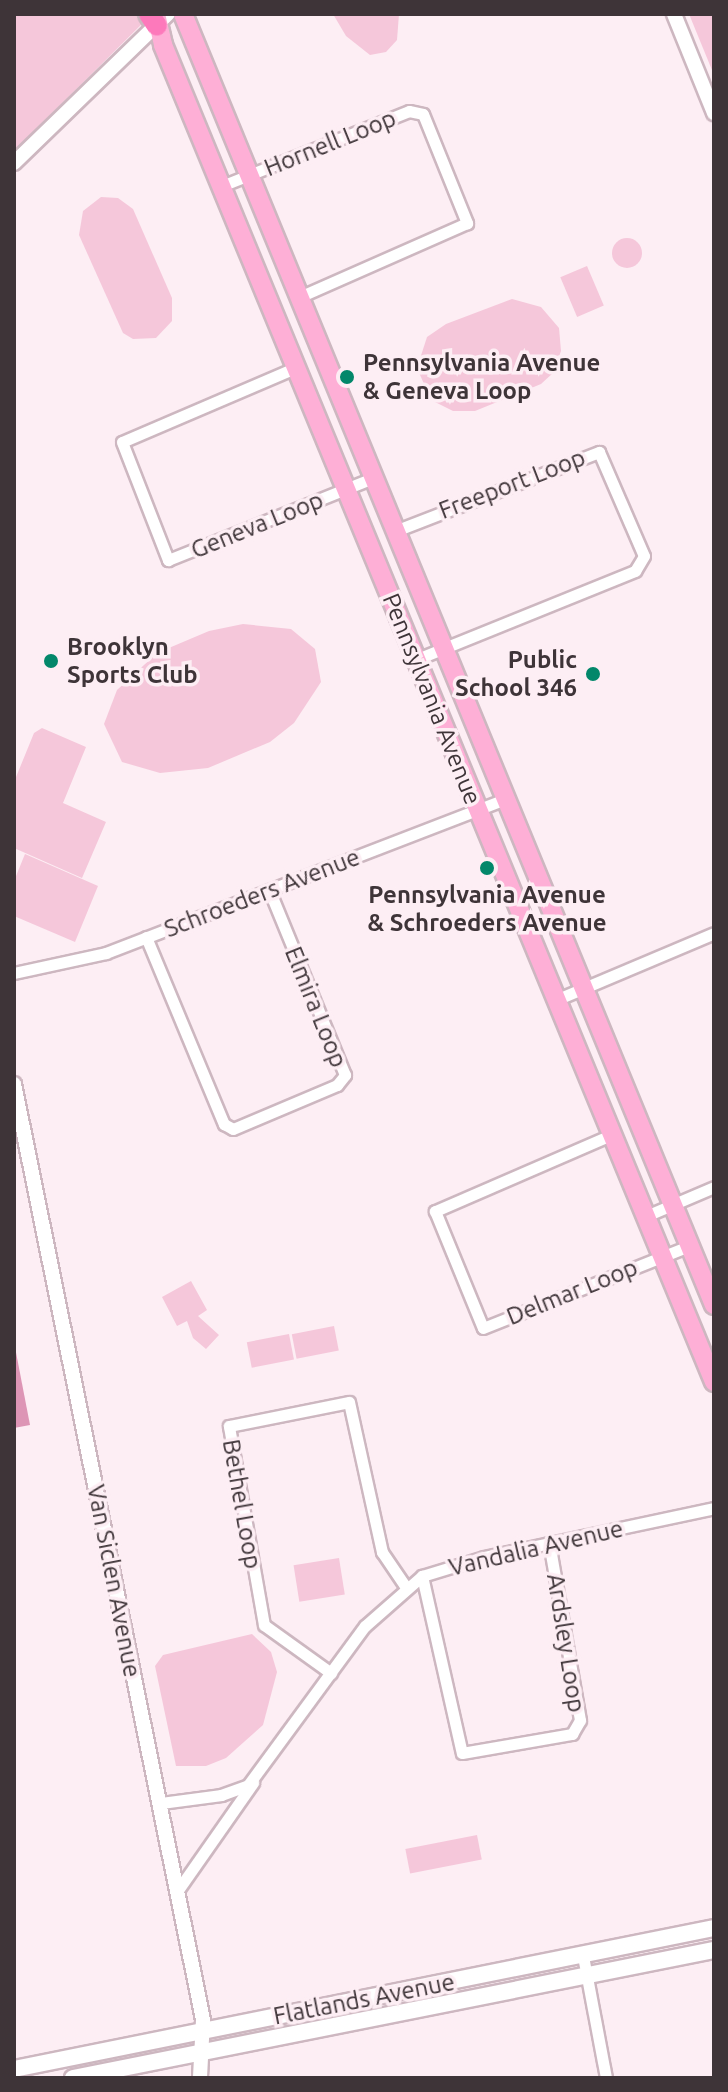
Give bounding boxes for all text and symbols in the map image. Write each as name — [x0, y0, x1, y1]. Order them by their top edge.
street label: Hornell Loop — [260, 104, 400, 182]
place label: Pennsylvania Avenue & Geneva Loop — [363, 349, 600, 405]
marker: Pennsylvania Avenue & Geneva Loop — [338, 368, 356, 386]
street label: Freeport Loop — [435, 443, 589, 525]
street label: Geneva Loop — [187, 485, 327, 565]
street label: Pennsylvania Avenue — [377, 589, 487, 809]
place label: Brooklyn Sports Club — [67, 633, 198, 689]
place label: Public School 346 — [455, 646, 577, 702]
marker: Brooklyn Sports Club — [42, 652, 60, 670]
marker: Public School 346 — [584, 665, 602, 683]
street label: Schroeders Avenue — [160, 842, 364, 944]
marker: Pennsylvania Avenue & Schroeders Avenue — [478, 859, 496, 877]
place label: Pennsylvania Avenue & Schroeders Avenue — [367, 881, 607, 937]
street label: Elmira Loop — [279, 942, 353, 1072]
street label: Delmar Loop — [502, 1253, 642, 1331]
street label: Bethel Loop — [216, 1437, 268, 1571]
street label: Van Siclen Avenue — [81, 1482, 147, 1680]
street label: Vandalia Avenue — [446, 1514, 626, 1582]
street label: Ardsley Loop — [541, 1572, 591, 1714]
street label: Flatlands Avenue — [271, 1967, 457, 2031]

